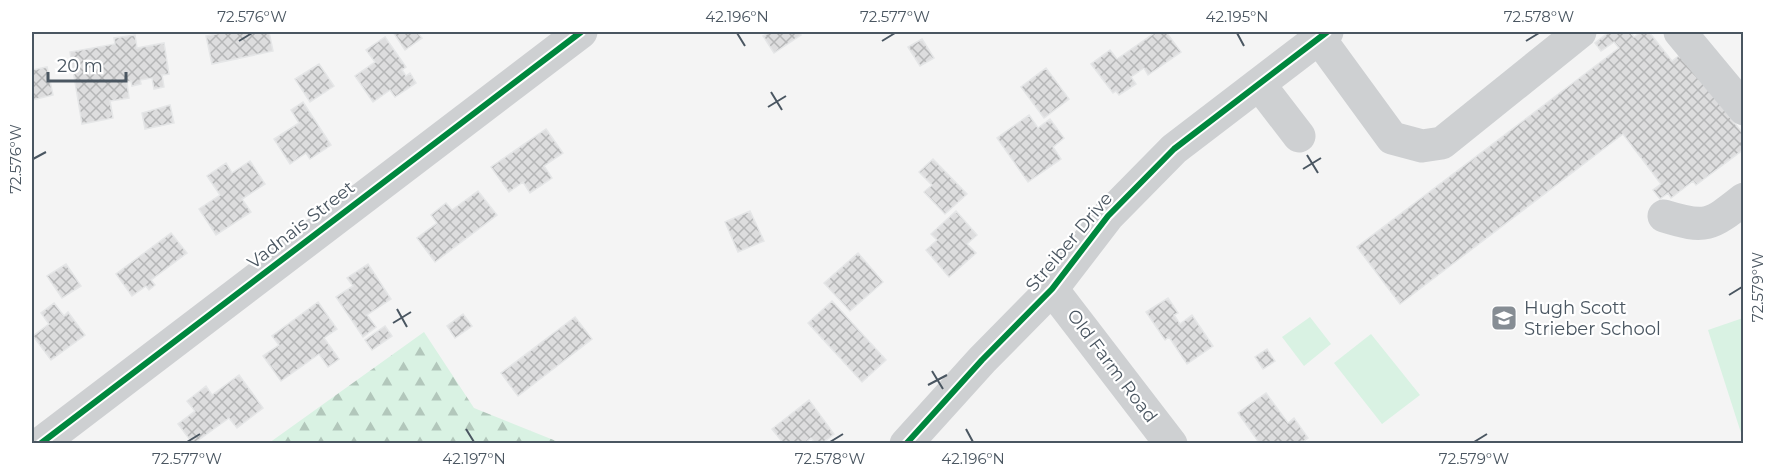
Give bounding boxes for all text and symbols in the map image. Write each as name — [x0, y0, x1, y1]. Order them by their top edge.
text: 72.576°W — [217, 7, 287, 26]
text: 42.196°N — [705, 7, 769, 26]
text: 72.577°W — [860, 7, 930, 26]
text: 42.195°N — [1206, 7, 1268, 26]
text: 72.578°W — [1504, 7, 1575, 26]
scale bar — [48, 45, 126, 83]
text: 20 m — [57, 55, 103, 77]
text: 72.576°W — [6, 124, 25, 194]
street label: Vadnais Street — [243, 176, 359, 274]
street label: Streiber Drive — [1021, 188, 1117, 296]
text: 72.579°W — [1748, 252, 1767, 322]
place label: Hugh Scott Strieber School — [1524, 297, 1661, 340]
school or university icon: Hugh Scott Strieber School — [1489, 303, 1519, 333]
street label: Old Farm Road — [1062, 305, 1162, 427]
text: 72.577°W — [152, 449, 222, 468]
text: 42.197°N — [442, 449, 506, 468]
text: 72.578°W — [795, 449, 866, 468]
text: 42.196°N — [941, 449, 1005, 468]
text: 72.579°W — [1439, 449, 1509, 468]

